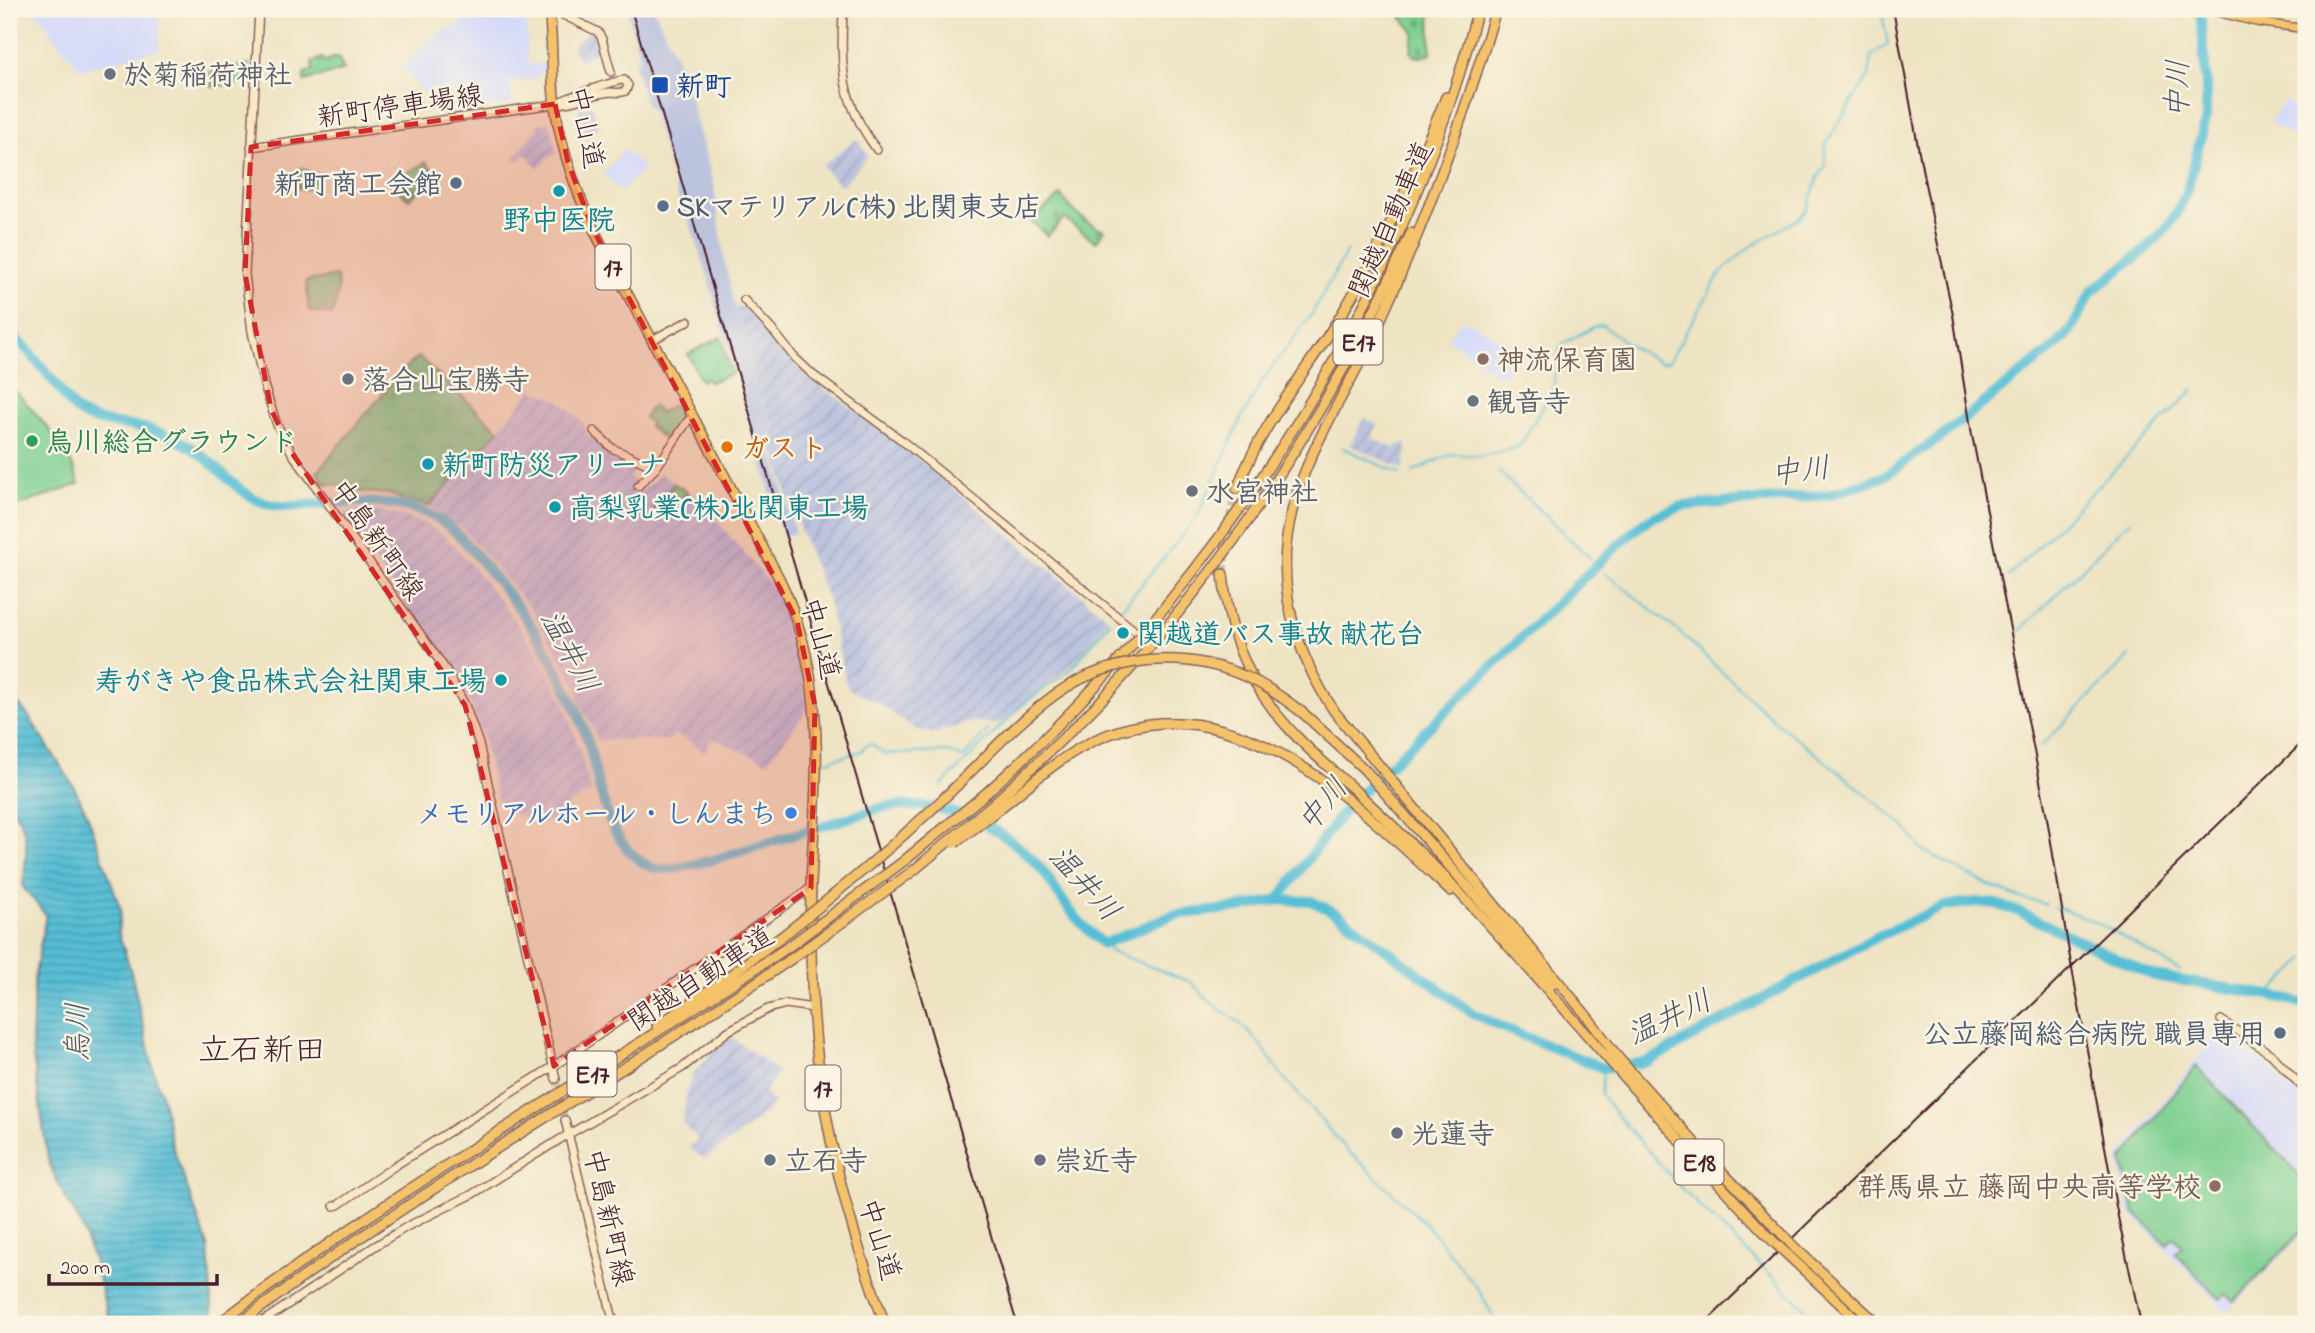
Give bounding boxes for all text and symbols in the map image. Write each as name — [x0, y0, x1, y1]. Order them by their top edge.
place label: 於菊稲荷神社 — [124, 57, 292, 98]
water label: 中川 — [2157, 59, 2203, 119]
marker: 於菊稲荷神社 — [102, 66, 118, 82]
place label: 新町 — [676, 68, 732, 109]
marker: 新町 — [650, 75, 670, 95]
street label: 新町停車場線 — [314, 76, 487, 140]
street label: 中山道 — [555, 82, 612, 173]
street label: 関越自動車道 — [1340, 135, 1446, 306]
place label: 新町商工会館 — [274, 166, 442, 207]
marker: 新町商工会館 — [448, 175, 464, 191]
marker: 野中医院 — [551, 183, 567, 199]
place label: SKマテリアル(株) 北関東支店 — [677, 189, 1042, 230]
marker: SKマテリアル(株) 北関東支店 — [655, 198, 671, 214]
place label: 野中医院 — [503, 202, 615, 243]
road number: 17 — [596, 244, 630, 290]
road number: E17 — [1334, 320, 1382, 364]
place label: 神流保育園 — [1497, 342, 1637, 383]
marker: 神流保育園 — [1475, 351, 1491, 367]
place label: 落合山宝勝寺 — [362, 362, 530, 403]
marker: 落合山宝勝寺 — [340, 371, 356, 387]
place label: 観音寺 — [1487, 384, 1571, 425]
marker: 観音寺 — [1465, 393, 1481, 409]
place label: 烏川総合グラウンド — [46, 424, 298, 465]
place label: ガスト — [741, 430, 828, 471]
marker: 烏川総合グラウンド — [24, 433, 40, 449]
marker: ガスト — [719, 439, 735, 455]
place label: 新町防災アリーナ — [442, 447, 666, 488]
water label: 中川 — [1768, 447, 1833, 498]
marker: 新町防災アリーナ — [420, 456, 436, 472]
street label: 中島新町線 — [318, 472, 432, 610]
place label: 水宮神社 — [1206, 474, 1318, 515]
marker: 水宮神社 — [1184, 483, 1200, 499]
place label: 高梨乳業(株)北関東工場 — [569, 490, 869, 531]
marker: 高梨乳業(株)北関東工場 — [547, 499, 563, 515]
street label: 中山道 — [788, 593, 849, 685]
water label: 温井川 — [527, 602, 608, 702]
place label: 関越道バス事故 献花台 — [1137, 616, 1424, 657]
marker: 関越道バス事故 献花台 — [1115, 625, 1131, 641]
place label: 寿がきや食品株式会社関東工場 — [95, 663, 487, 704]
marker: 寿がきや食品株式会社関東工場 — [493, 672, 509, 688]
water label: 中川 — [1288, 769, 1360, 843]
place label: メモリアルホール・しんまち — [416, 796, 777, 837]
marker: メモリアルホール・しんまち — [783, 805, 799, 821]
water label: 温井川 — [1036, 837, 1129, 933]
street label: 関越自動車道 — [620, 917, 784, 1043]
water label: 温井川 — [1620, 981, 1720, 1059]
water label: 烏川 — [58, 1002, 102, 1062]
place label: 公立藤岡総合病院 職員専用 — [1923, 1016, 2266, 1057]
marker: 公立藤岡総合病院 職員専用 — [2272, 1025, 2288, 1041]
district label: 立石新田 — [198, 1029, 326, 1076]
road number: E17 — [568, 1051, 616, 1096]
road number: 17 — [806, 1065, 840, 1110]
place label: 光蓮寺 — [1411, 1116, 1495, 1157]
marker: 光蓮寺 — [1389, 1125, 1405, 1141]
road number: E18 — [1674, 1140, 1724, 1184]
place label: 立石寺 — [784, 1143, 868, 1184]
place label: 崇近寺 — [1054, 1143, 1138, 1184]
street label: 中島新町線 — [571, 1145, 642, 1291]
marker: 立石寺 — [762, 1152, 778, 1168]
marker: 崇近寺 — [1032, 1152, 1048, 1168]
place label: 群馬県立 藤岡中央高等学校 — [1858, 1169, 2201, 1210]
marker: 群馬県立 藤岡中央高等学校 — [2207, 1178, 2223, 1194]
street label: 中山道 — [846, 1194, 910, 1286]
scale bar — [49, 1242, 217, 1286]
text: 200 m — [60, 1254, 110, 1284]

